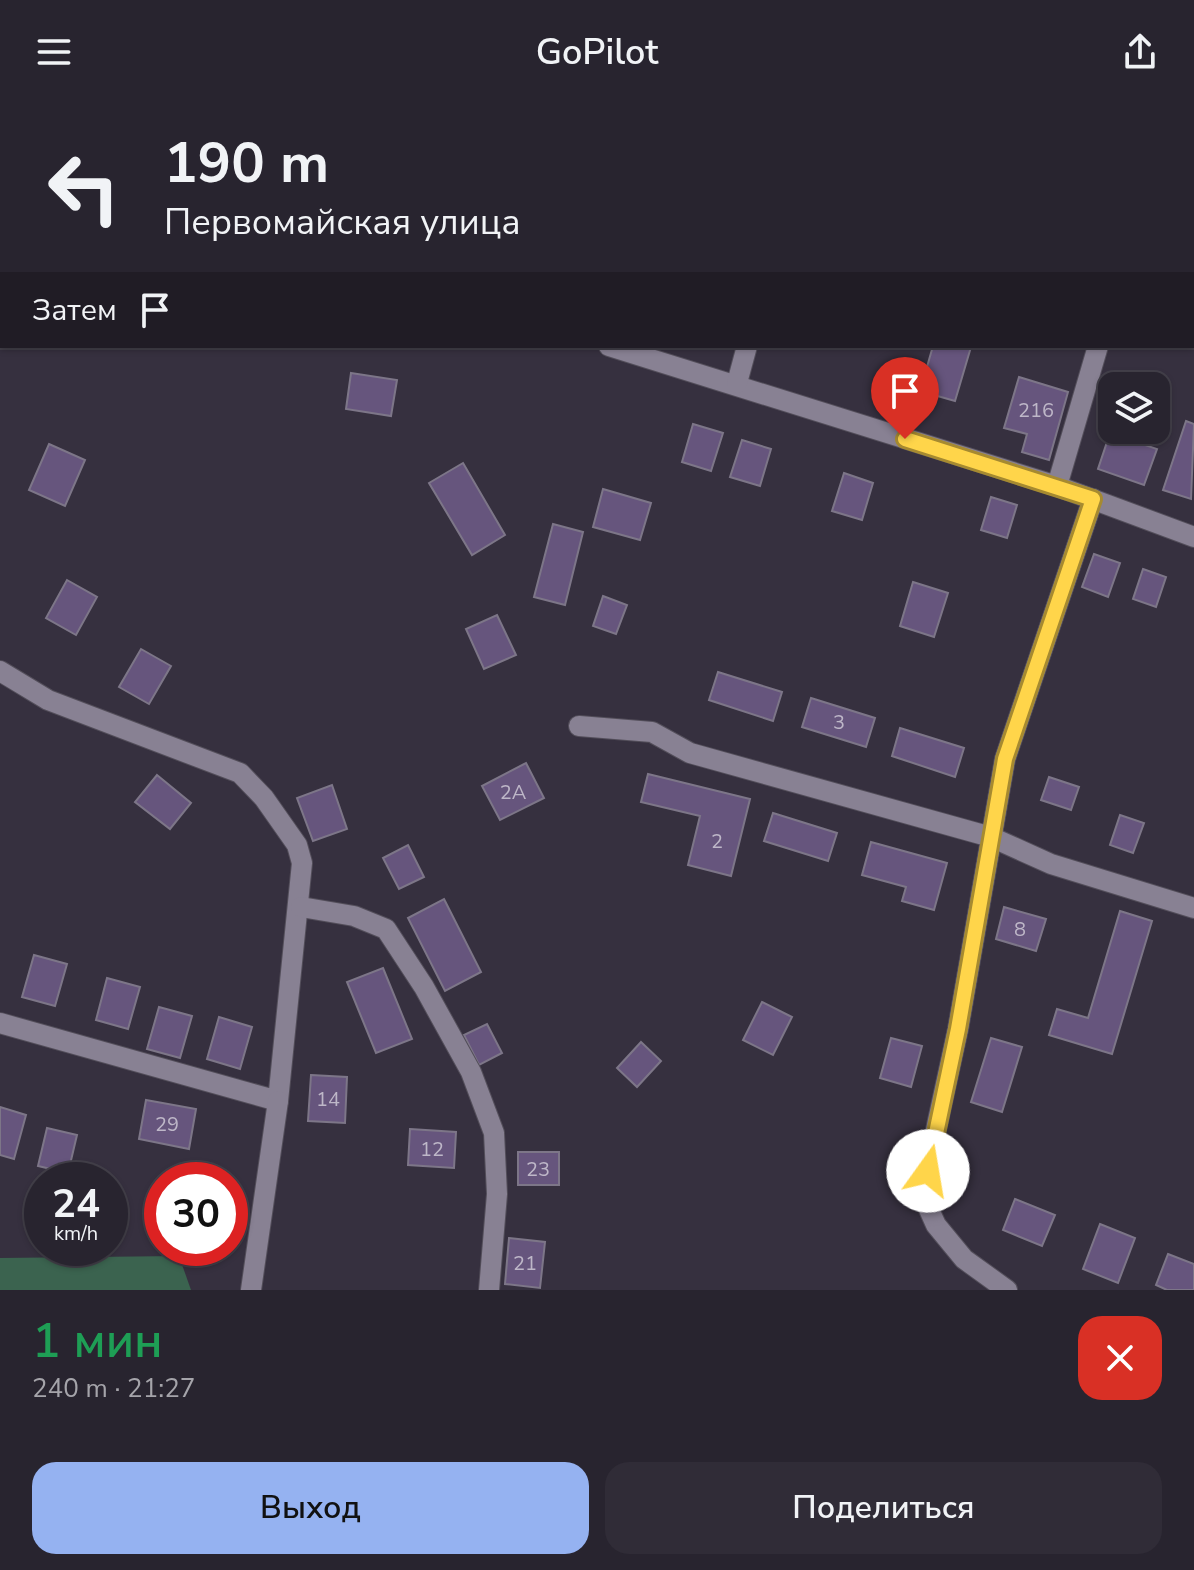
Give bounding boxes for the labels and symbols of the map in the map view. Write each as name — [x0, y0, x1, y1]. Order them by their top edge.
pin — [871, 357, 939, 439]
house number: 216 — [1018, 397, 1054, 424]
house number: 3 — [833, 709, 845, 736]
house number: 2А — [500, 779, 527, 806]
house number: 2 — [711, 828, 723, 855]
house number: 8 — [1014, 916, 1026, 943]
house number: 14 — [316, 1086, 340, 1113]
house number: 29 — [155, 1111, 179, 1138]
position arrow — [886, 1129, 970, 1213]
house number: 12 — [420, 1136, 444, 1163]
house number: 23 — [526, 1156, 550, 1183]
speed limit sign: 30 — [144, 1162, 248, 1266]
house number: 21 — [513, 1250, 537, 1277]

